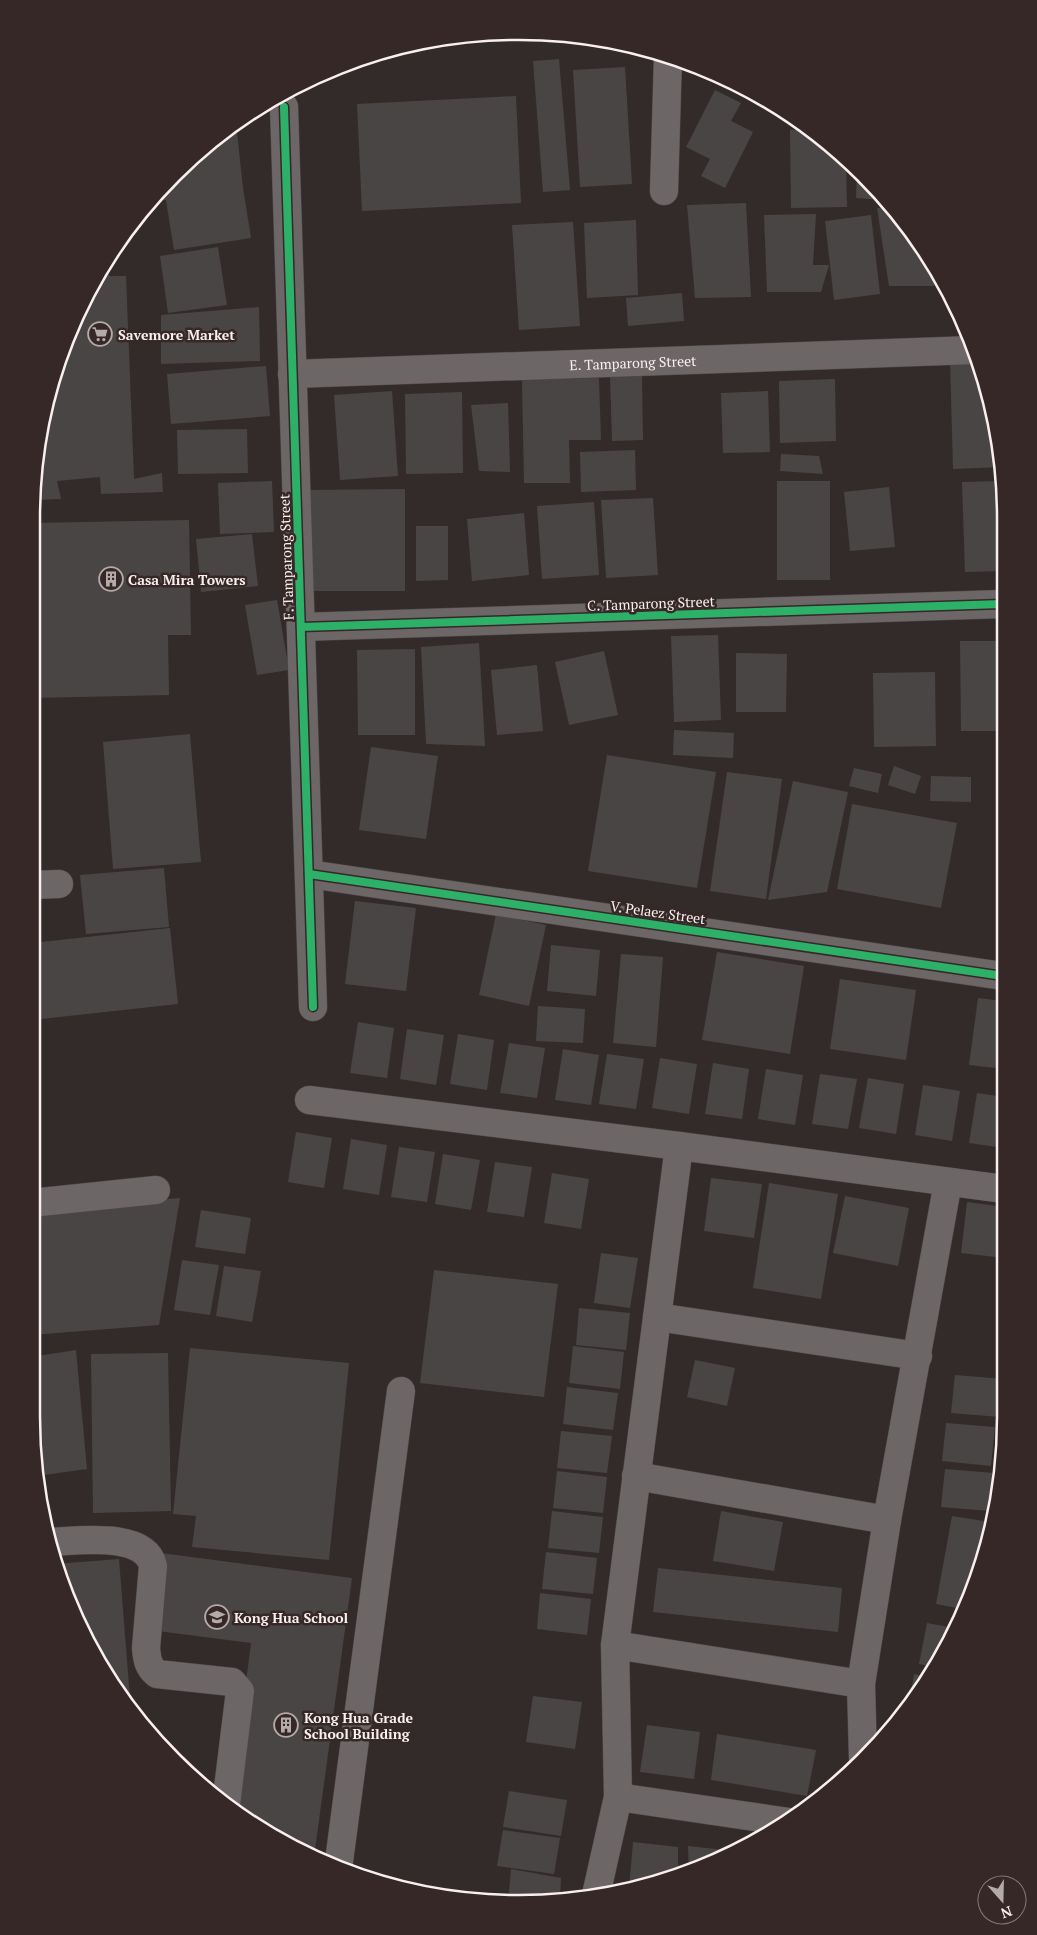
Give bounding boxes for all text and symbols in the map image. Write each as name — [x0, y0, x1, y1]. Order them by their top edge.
supermarket icon: Savemore Market — [87, 321, 113, 347]
place label: Savemore Market — [118, 325, 235, 344]
street label: E. Tamparong Street — [569, 350, 697, 374]
street label: F. Tamparong Street — [274, 493, 298, 620]
building icon: Casa Mira Towers — [98, 566, 124, 592]
place label: Casa Mira Towers — [128, 570, 246, 589]
street label: C. Tamparong Street — [587, 591, 716, 615]
street label: V. Pelaez Street — [609, 896, 708, 928]
school or university icon: Kong Hua School — [204, 1604, 230, 1630]
place label: Kong Hua School — [234, 1608, 349, 1627]
place label: Kong Hua Grade School Building — [304, 1708, 414, 1743]
building icon: Kong Hua Grade School Building — [273, 1712, 299, 1738]
north arrow — [977, 1875, 1027, 1925]
text: N — [998, 1902, 1015, 1924]

